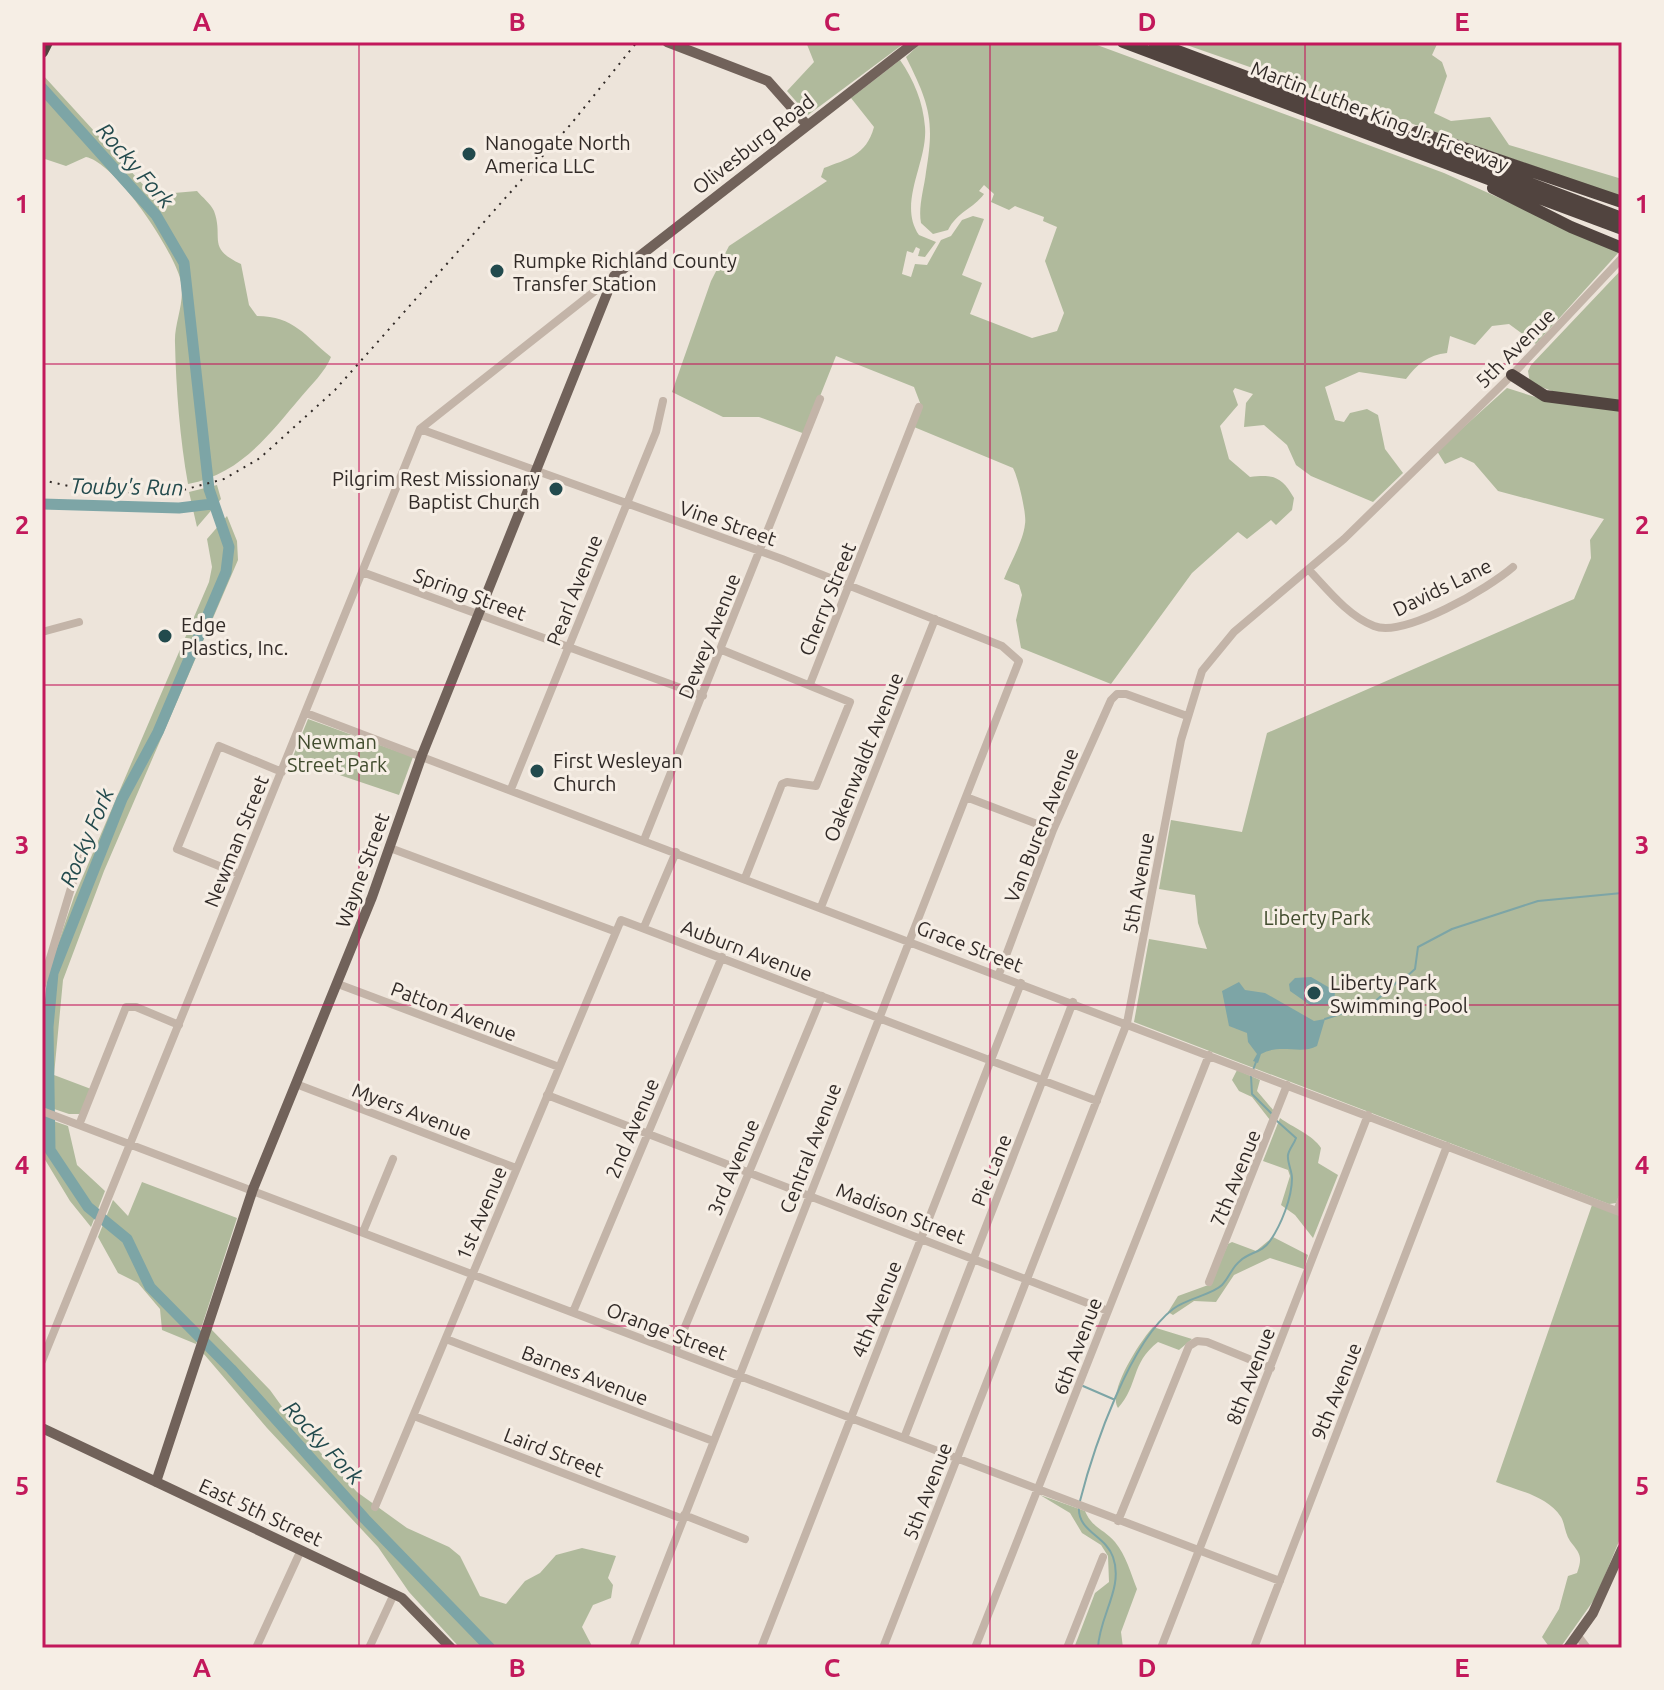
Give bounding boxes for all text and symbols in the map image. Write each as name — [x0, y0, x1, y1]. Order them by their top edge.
text: A — [193, 7, 212, 36]
text: B — [508, 7, 526, 36]
text: C — [824, 7, 841, 36]
text: D — [1138, 7, 1156, 36]
text: E — [1454, 7, 1470, 36]
street label: Martin Luther King Jr. Freeway — [1248, 56, 1512, 176]
street label: Olivesburg Road — [688, 89, 818, 199]
water label: Rocky Fork — [92, 117, 180, 213]
place label: Nanogate North America LLC — [485, 131, 631, 177]
marker: Nanogate North America LLC — [460, 145, 478, 163]
text: 1 — [15, 189, 29, 218]
text: 1 — [1635, 189, 1649, 218]
place label: Rumpke Richland County Transfer Station — [513, 249, 737, 295]
marker: Rumpke Richland County Transfer Station — [488, 262, 506, 280]
street label: 5th Avenue — [1471, 304, 1559, 392]
place label: Pilgrim Rest Missionary Baptist Church — [332, 467, 540, 513]
water label: Touby's Run — [70, 473, 184, 499]
marker: Pilgrim Rest Missionary Baptist Church — [547, 480, 565, 498]
street label: Vine Street — [676, 496, 780, 550]
text: 2 — [15, 510, 29, 539]
text: 2 — [1635, 510, 1649, 539]
street label: Pearl Avenue — [541, 531, 607, 649]
street label: Cherry Street — [794, 539, 860, 659]
street label: Davids Lane — [1389, 553, 1495, 621]
street label: Spring Street — [411, 563, 529, 625]
street label: Dewey Avenue — [673, 570, 745, 702]
place label: Edge Plastics, Inc. — [181, 613, 288, 659]
marker: Edge Plastics, Inc. — [156, 627, 174, 645]
street label: Oakenwaldt Avenue — [819, 669, 907, 845]
park label: Newman Street Park — [287, 730, 387, 776]
street label: Van Buren Avenue — [999, 744, 1083, 906]
place label: First Wesleyan Church — [553, 749, 683, 795]
marker: First Wesleyan Church — [528, 762, 546, 780]
street label: Newman Street — [199, 772, 273, 910]
water label: Rocky Fork — [54, 783, 118, 890]
street label: Wayne Street — [331, 809, 394, 931]
text: 3 — [15, 830, 29, 859]
text: 3 — [1635, 830, 1649, 859]
street label: 5th Avenue — [1118, 831, 1158, 935]
park label: Liberty Park — [1263, 906, 1371, 929]
street label: Auburn Avenue — [678, 914, 816, 986]
street label: Grace Street — [914, 915, 1026, 977]
place label: Liberty Park Swimming Pool — [1330, 971, 1468, 1017]
street label: Patton Avenue — [388, 976, 520, 1046]
marker: Liberty Park Swimming Pool — [1305, 984, 1323, 1002]
street label: 2nd Avenue — [601, 1075, 663, 1181]
street label: Myers Avenue — [349, 1078, 475, 1144]
street label: Central Avenue — [775, 1080, 845, 1216]
street label: 3rd Avenue — [702, 1115, 764, 1219]
street label: 7th Avenue — [1205, 1126, 1265, 1230]
street label: Pie Lane — [966, 1131, 1016, 1209]
text: 4 — [15, 1150, 29, 1179]
text: 4 — [1635, 1150, 1649, 1179]
street label: 1st Avenue — [451, 1163, 511, 1263]
street label: Madison Street — [833, 1178, 969, 1248]
street label: 4th Avenue — [846, 1257, 906, 1361]
street label: 6th Avenue — [1048, 1294, 1106, 1398]
street label: Orange Street — [603, 1297, 731, 1365]
street label: 8th Avenue — [1221, 1324, 1279, 1428]
street label: 9th Avenue — [1306, 1339, 1366, 1443]
street label: Barnes Avenue — [518, 1340, 652, 1410]
water label: Rocky Fork — [279, 1395, 369, 1489]
street label: Laird Street — [501, 1422, 607, 1482]
street label: 5th Avenue — [898, 1439, 956, 1543]
text: 5 — [15, 1471, 29, 1500]
text: 5 — [1635, 1471, 1649, 1500]
street label: East 5th Street — [196, 1473, 327, 1551]
text: A — [193, 1653, 212, 1682]
text: B — [508, 1653, 526, 1682]
text: C — [824, 1653, 841, 1682]
text: D — [1138, 1653, 1156, 1682]
text: E — [1454, 1653, 1470, 1682]

